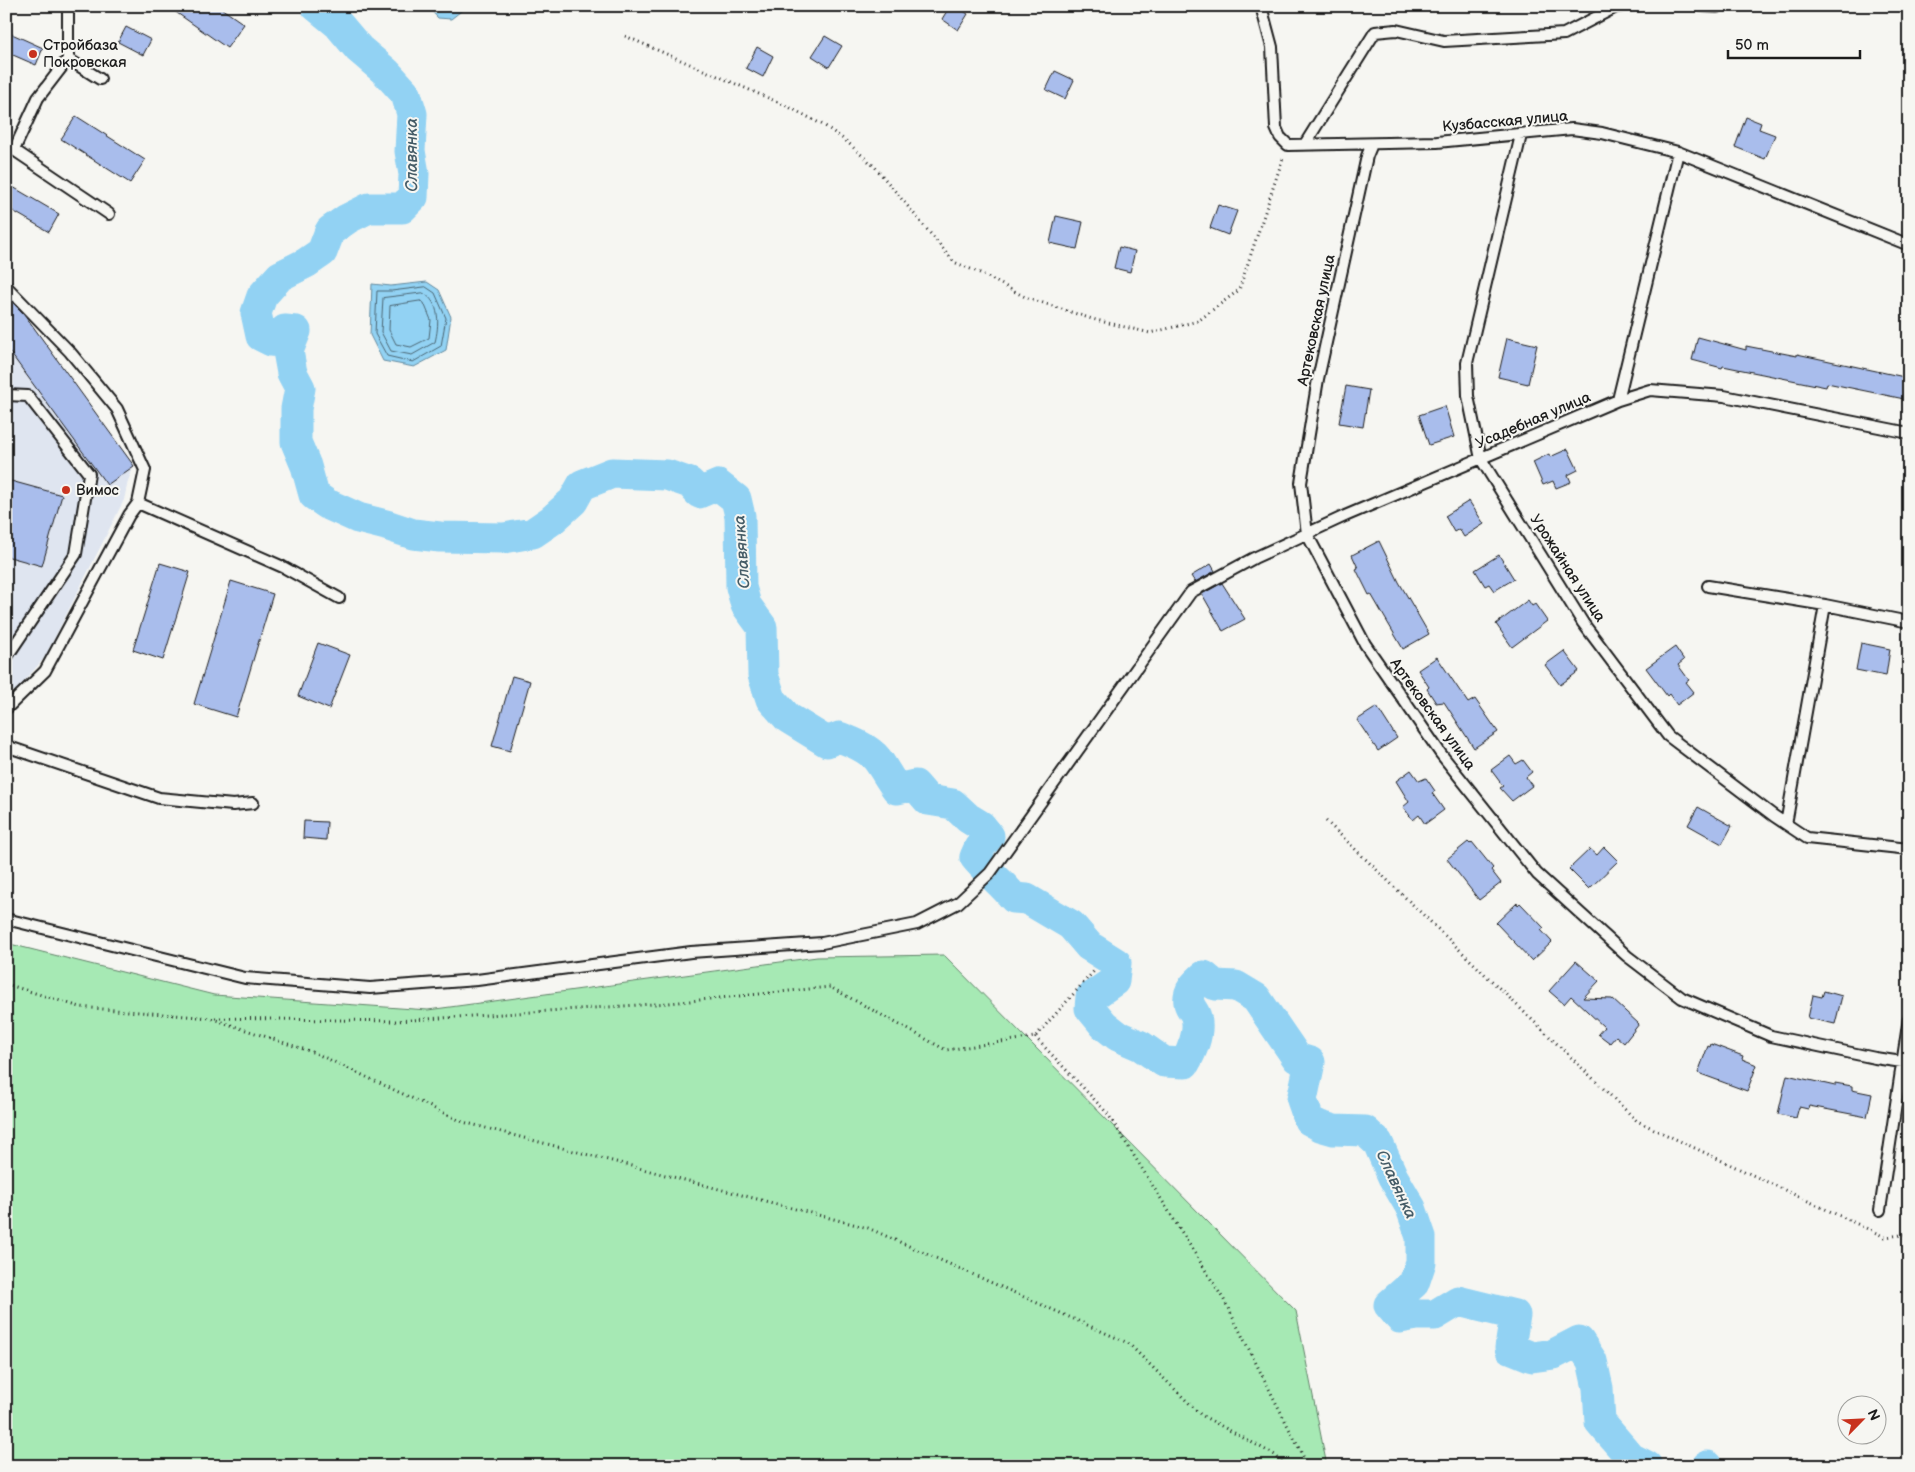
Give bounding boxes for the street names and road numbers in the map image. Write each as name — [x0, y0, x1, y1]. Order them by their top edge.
street label: Кузбасская улица — [1441, 107, 1569, 136]
street label: Артековская улица — [1293, 253, 1340, 389]
street label: Усадебная улица — [1473, 388, 1594, 453]
street label: Урожайная улица — [1526, 511, 1610, 626]
street label: Артековская улица — [1385, 654, 1480, 774]

